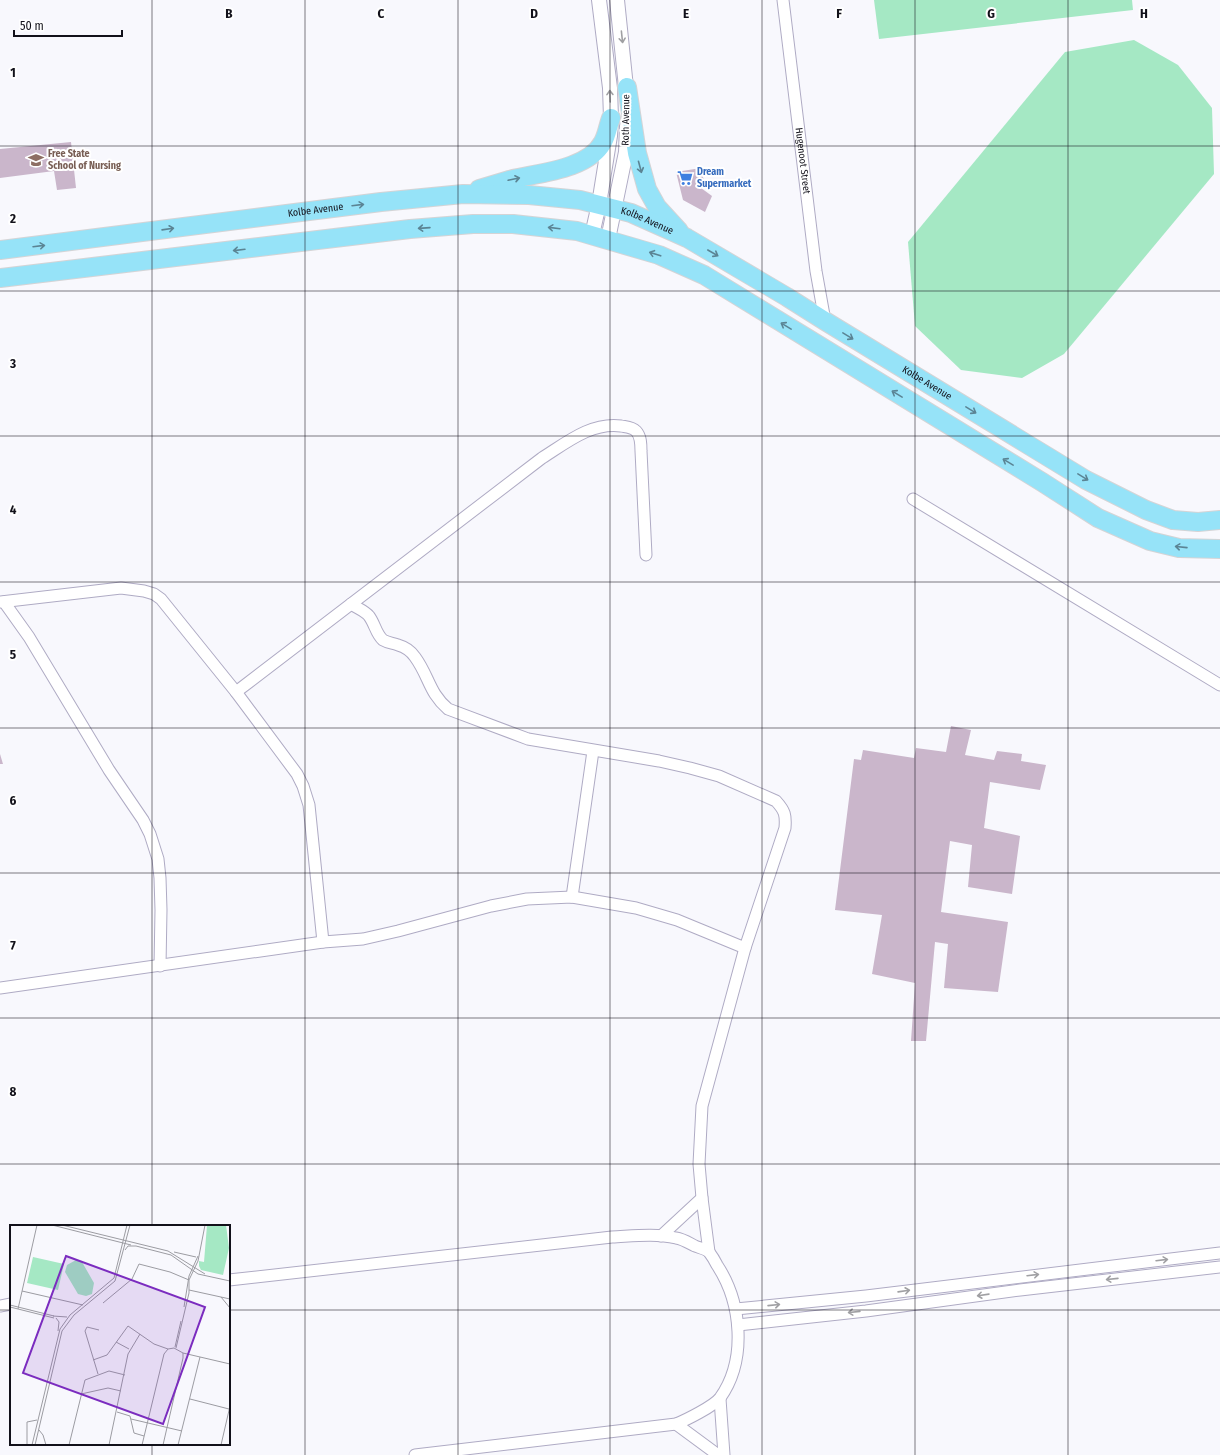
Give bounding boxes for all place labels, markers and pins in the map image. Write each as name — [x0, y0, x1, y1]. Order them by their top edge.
place label: Free State School of Nursing — [48, 148, 121, 172]
school or university icon: Free State School of Nursing — [27, 151, 45, 169]
place label: Dream Supermarket — [697, 166, 752, 190]
supermarket icon: Dream Supermarket — [676, 169, 694, 187]

